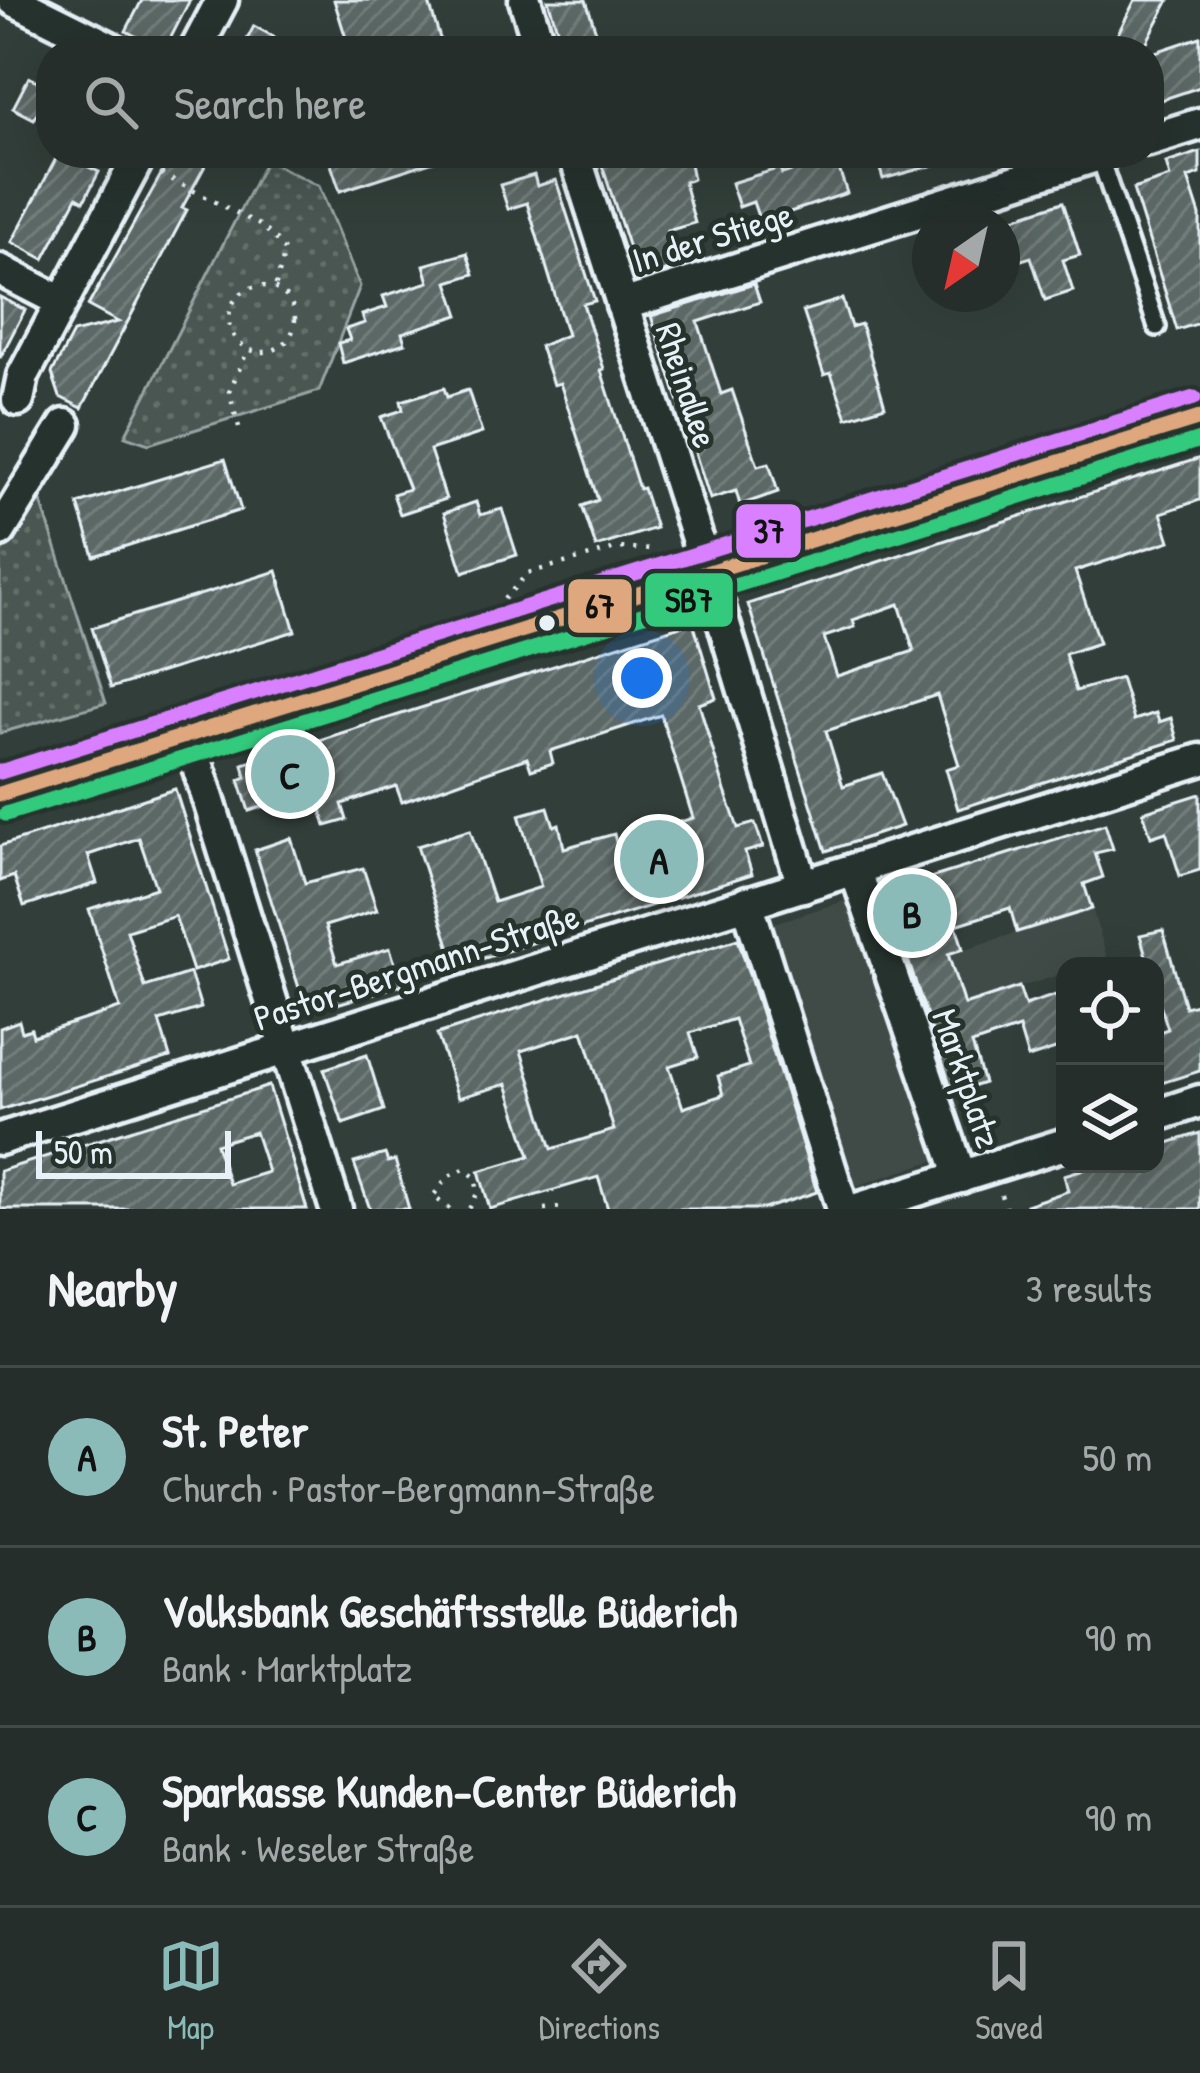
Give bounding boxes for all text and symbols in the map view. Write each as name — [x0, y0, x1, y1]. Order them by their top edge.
search box — [36, 36, 1164, 168]
icon: search — [78, 69, 144, 135]
text: Search here — [174, 72, 366, 133]
street label: In der Stiege — [626, 188, 798, 284]
north arrow — [912, 204, 1020, 312]
street label: Rheinallee — [645, 316, 731, 454]
line badge: 37 — [734, 502, 803, 560]
text: 37 — [753, 509, 785, 553]
line badge: SB7 — [643, 571, 735, 629]
line badge: 67 — [566, 577, 634, 635]
text: SB7 — [665, 578, 713, 622]
text: 67 — [585, 584, 615, 628]
unlabelled marker — [536, 612, 558, 634]
your location — [612, 648, 672, 708]
pin: C — [251, 729, 329, 819]
pin: A — [620, 814, 698, 904]
pin: B — [873, 868, 951, 958]
street label: Pastor-Bergmann-Straße — [247, 890, 585, 1042]
map controls — [1056, 957, 1164, 1173]
button: locate — [1056, 957, 1164, 1065]
street label: Marktplatz — [921, 1002, 1015, 1154]
button: layers — [1056, 1065, 1164, 1173]
scale bar — [36, 1125, 231, 1178]
text: 50 m — [54, 1130, 113, 1174]
text: Nearby — [48, 1253, 178, 1322]
text: 3 results — [1026, 1261, 1152, 1314]
text: St. Peter — [162, 1400, 308, 1461]
text: A — [77, 1430, 97, 1483]
text: 50 m — [1083, 1430, 1152, 1483]
text: Church · Pastor-Bergmann-Straße — [162, 1461, 655, 1514]
text: Volksbank Geschäftsstelle Büderich — [162, 1580, 737, 1641]
text: B — [77, 1610, 97, 1663]
text: 90 m — [1085, 1610, 1152, 1663]
text: Bank · Marktplatz — [162, 1641, 412, 1694]
text: Sparkasse Kunden-Center Büderich — [162, 1760, 736, 1821]
text: C — [76, 1790, 98, 1843]
text: 90 m — [1085, 1790, 1152, 1843]
text: Bank · Weseler Straße — [162, 1821, 474, 1874]
tab: Map — [158, 1933, 224, 2049]
tab: Directions — [539, 1933, 660, 2049]
tab: Saved — [975, 1933, 1042, 2049]

